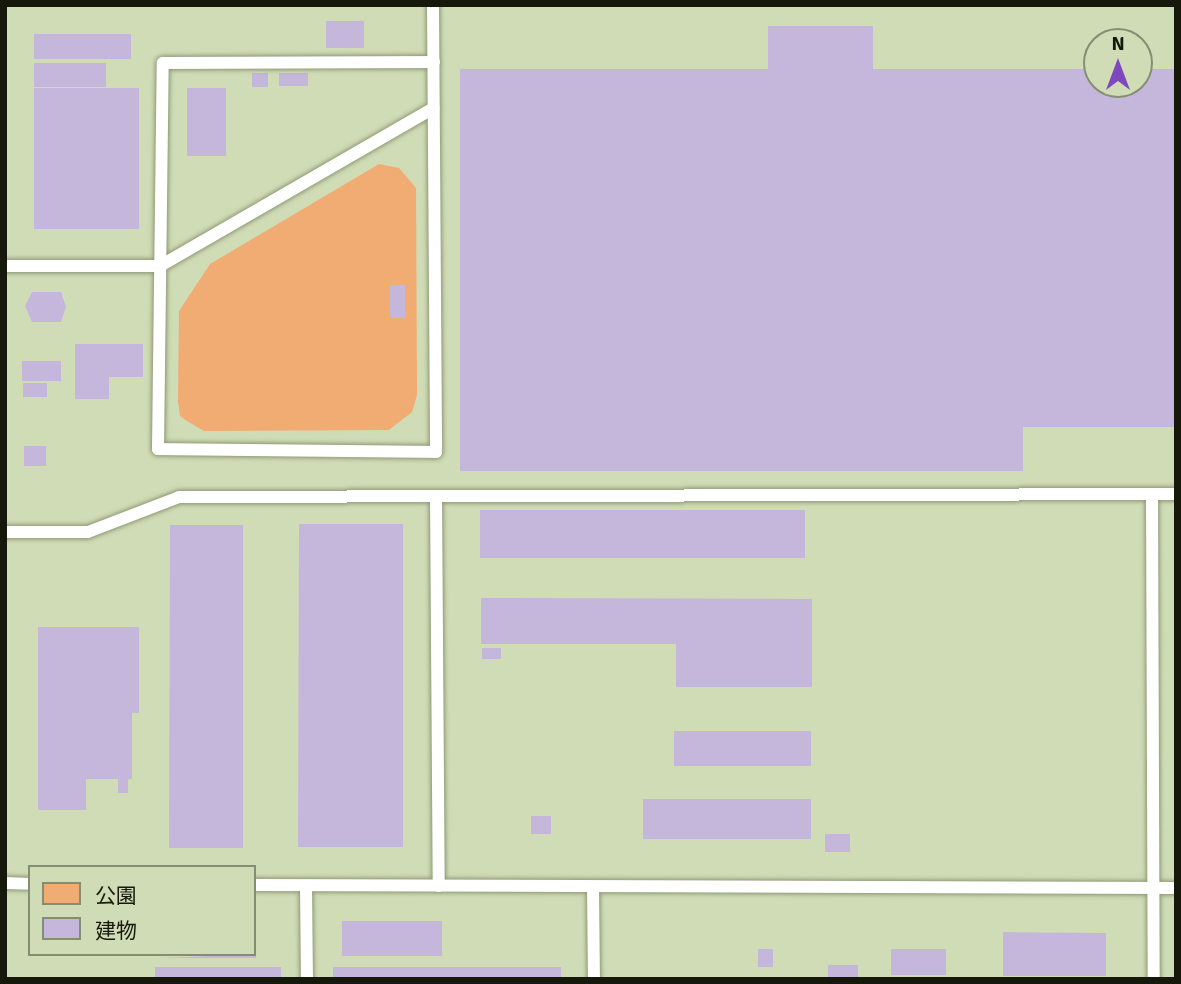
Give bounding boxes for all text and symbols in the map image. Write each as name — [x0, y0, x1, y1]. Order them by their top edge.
north arrow — [1083, 28, 1153, 98]
text: N — [1111, 32, 1125, 56]
legend — [28, 865, 256, 956]
text: 公園 — [95, 883, 137, 909]
text: 建物 — [95, 918, 137, 944]

